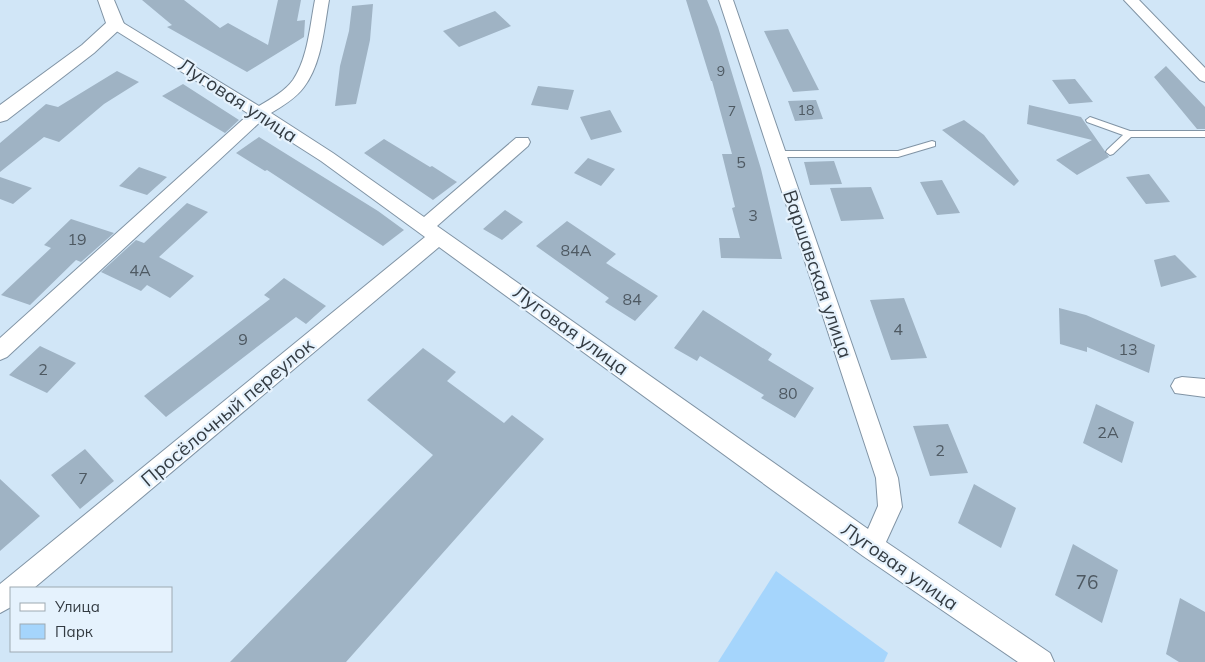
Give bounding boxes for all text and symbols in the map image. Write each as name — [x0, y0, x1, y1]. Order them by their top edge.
street label: Луговая улица — [174, 53, 302, 147]
house number: 9 — [717, 62, 725, 80]
house number: 18 — [798, 101, 814, 119]
house number: 7 — [728, 102, 736, 120]
house number: 5 — [736, 152, 746, 172]
street label: Варшавская улица — [778, 187, 858, 361]
house number: 3 — [748, 205, 758, 225]
house number: 19 — [67, 229, 87, 249]
house number: 84А — [561, 240, 592, 260]
house number: 4А — [129, 260, 151, 280]
street label: Луговая улица — [508, 280, 634, 380]
house number: 84 — [622, 289, 642, 309]
house number: 4 — [893, 319, 903, 339]
house number: 9 — [238, 329, 248, 349]
street label: Просёлочный переулок — [136, 332, 319, 491]
house number: 13 — [1118, 339, 1138, 359]
house number: 2 — [38, 359, 48, 379]
house number: 80 — [778, 383, 798, 403]
house number: 2А — [1097, 422, 1119, 442]
house number: 2 — [935, 440, 945, 460]
house number: 7 — [78, 468, 88, 488]
street label: Луговая улица — [837, 517, 963, 615]
house number: 76 — [1076, 570, 1098, 594]
legend — [10, 587, 172, 652]
text: Улица — [54, 597, 100, 616]
text: Парк — [55, 622, 94, 641]

